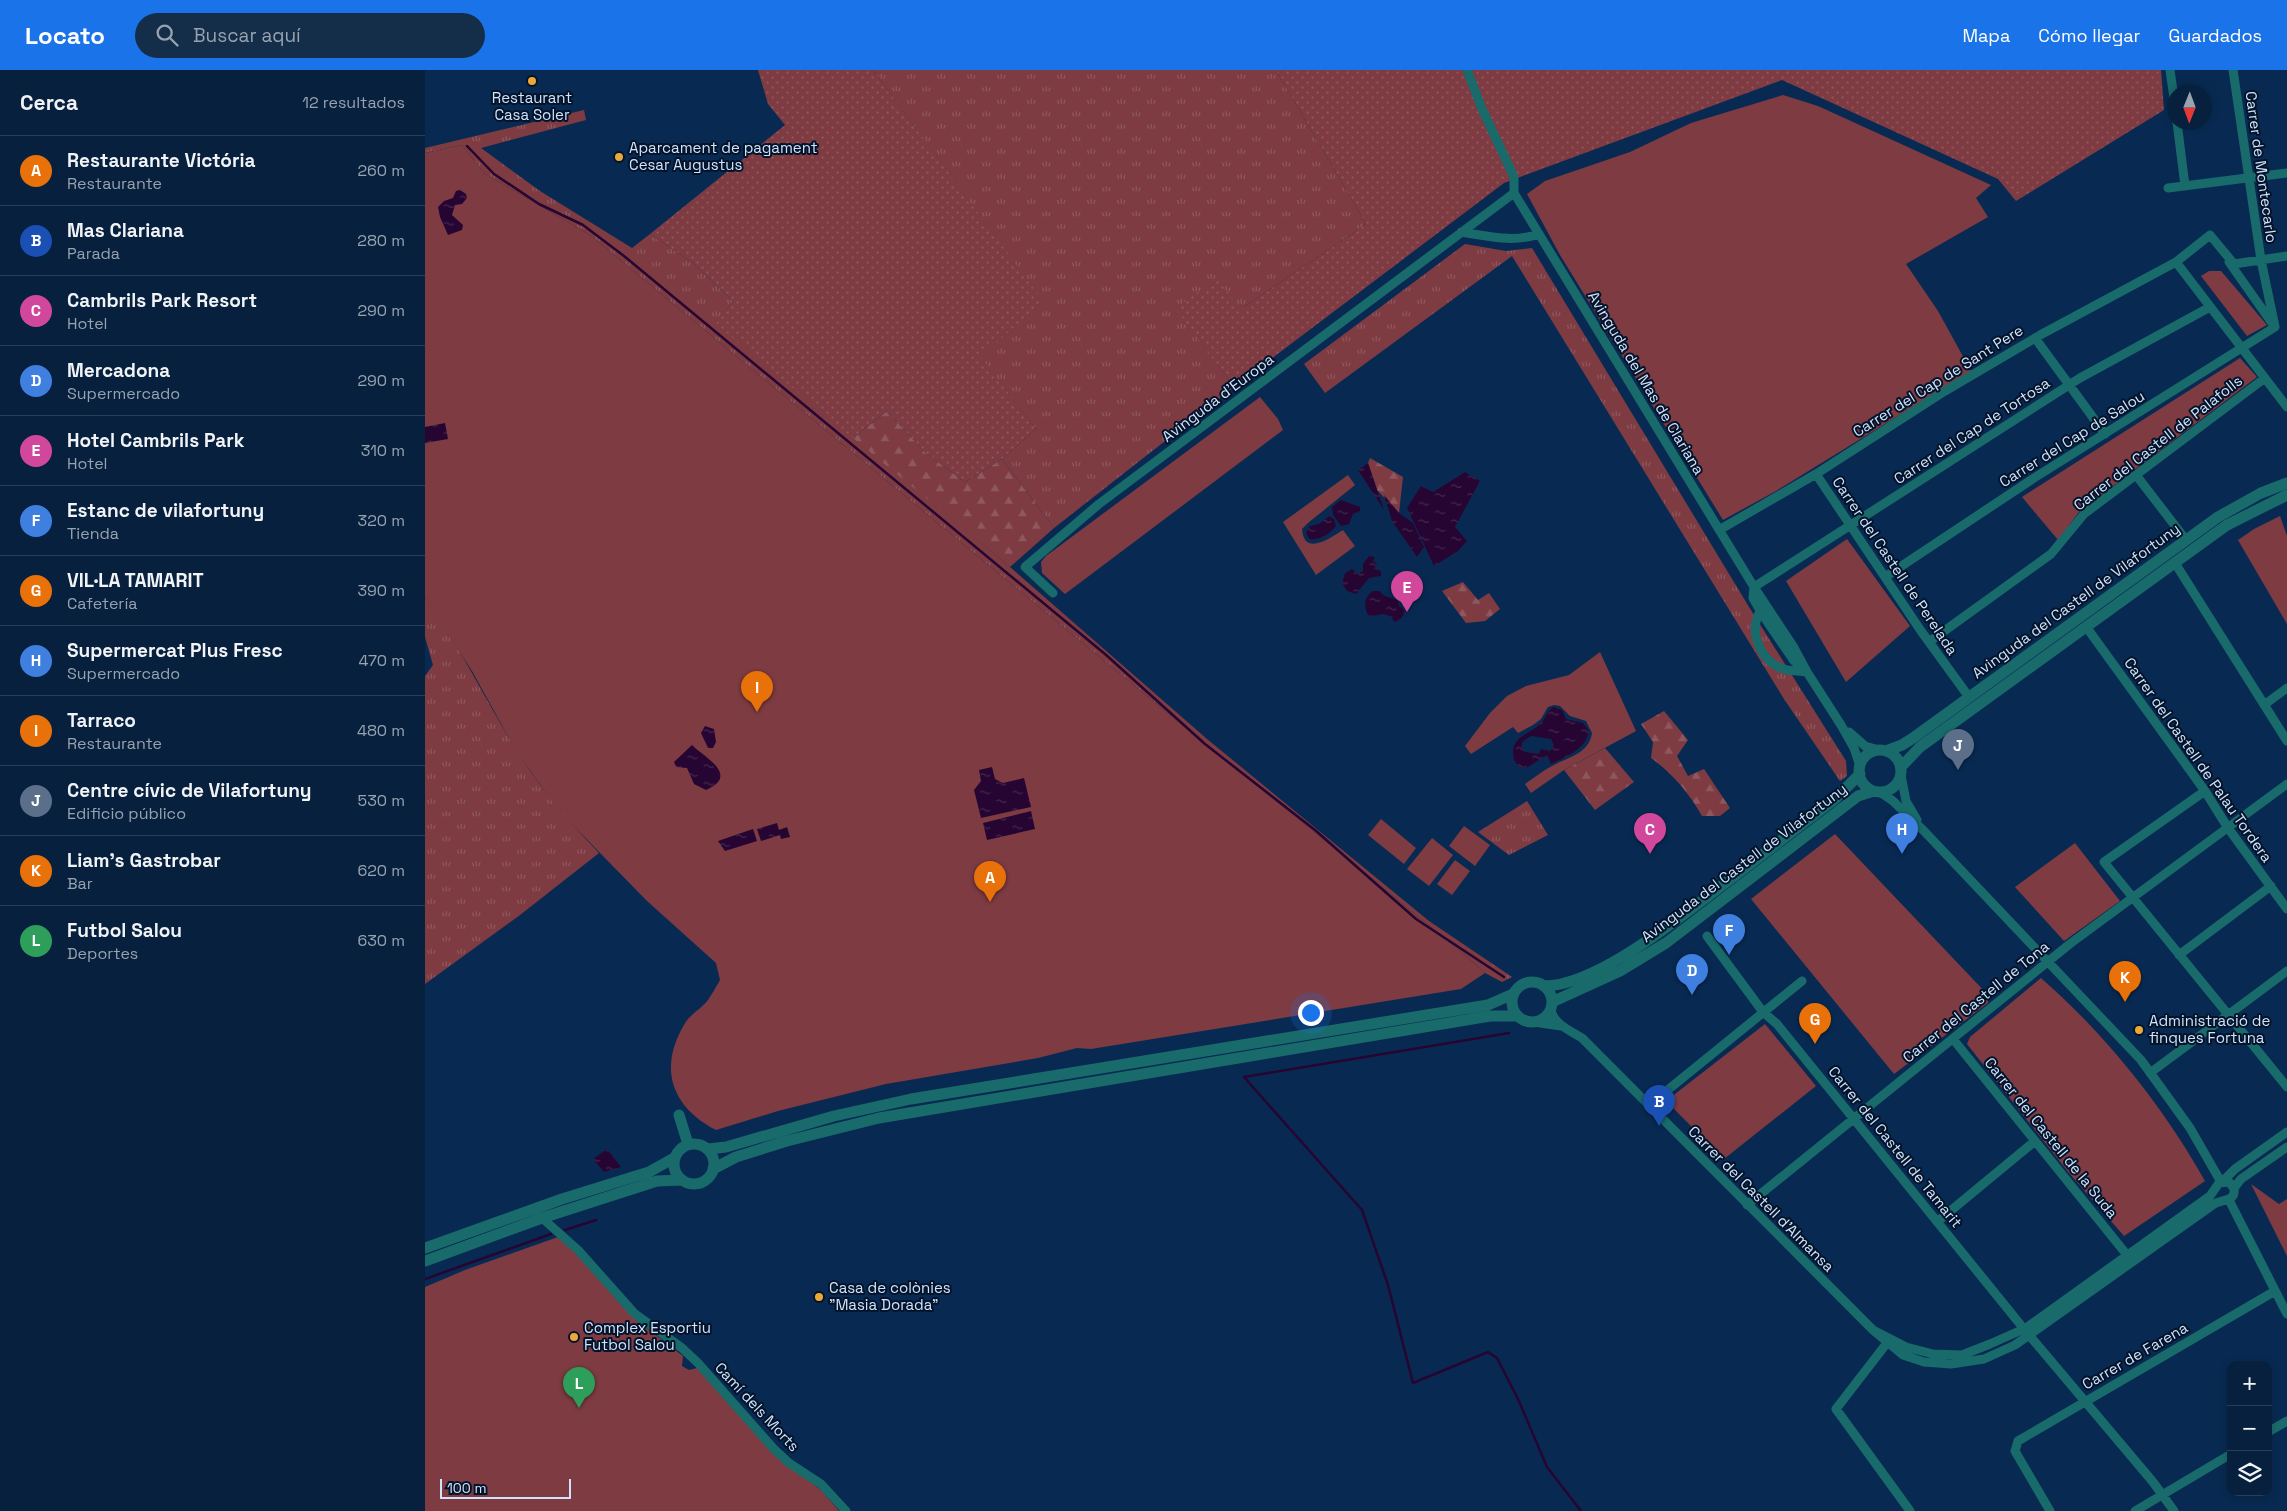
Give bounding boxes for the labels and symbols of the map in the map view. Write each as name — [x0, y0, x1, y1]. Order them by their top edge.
marker: Restaurant Casa Soler — [526, 75, 538, 87]
north arrow — [2167, 85, 2212, 130]
place label: Restaurant Casa Soler — [492, 88, 572, 124]
street label: Carrer de Montecarlo — [2241, 90, 2282, 244]
place label: Aparcament de pagament Cesar Augustus — [629, 138, 818, 174]
marker: Aparcament de pagament Cesar Augustus — [613, 151, 625, 163]
street label: Avinguda del Mas de Clariana — [1584, 288, 1709, 478]
street label: Carrer del Cap de Sant Pere — [1849, 320, 2027, 441]
street label: Avinguda d'Europa — [1158, 349, 1278, 446]
street label: Carrer del Castell de Palafolls — [2070, 371, 2246, 514]
street label: Carrer del Cap de Tortosa — [1890, 373, 2054, 488]
street label: Carrer del Cap de Salou — [1996, 386, 2148, 491]
street label: Carrer del Castell de Perelada — [1829, 473, 1963, 659]
street label: Avinguda del Castell de Vilafortuny — [1968, 519, 2183, 682]
pin: E — [1391, 571, 1423, 612]
street label: Carrer del Castell de Palau Tordera — [2120, 654, 2277, 866]
pin: I — [741, 671, 773, 712]
pin: J — [1942, 729, 1974, 770]
street label: Avinguda del Castell de Vilafortuny — [1638, 780, 1850, 946]
pin: C — [1634, 813, 1666, 854]
pin: H — [1886, 813, 1918, 854]
pin: A — [974, 861, 1006, 902]
pin: F — [1713, 914, 1745, 955]
street label: Carrer del Castell de Tona — [1899, 936, 2053, 1067]
pin: D — [1676, 954, 1708, 995]
pin: K — [2109, 961, 2141, 1002]
your location — [1298, 1000, 1324, 1026]
pin: G — [1799, 1003, 1831, 1044]
place label: Administració de finques Fortuna — [2149, 1011, 2270, 1047]
marker: Administració de finques Fortuna — [2133, 1024, 2145, 1036]
street label: Carrer del Castell de la Suda — [1981, 1053, 2122, 1222]
street label: Carrer del Castell de Tamarit — [1824, 1062, 1966, 1231]
pin: B — [1643, 1085, 1675, 1126]
street label: Carrer del Castell d'Almansa — [1684, 1122, 1839, 1276]
place label: Casa de colònies "Masia Dorada" — [829, 1278, 951, 1314]
marker: Casa de colònies "Masia Dorada" — [813, 1291, 825, 1303]
street label: Carrer de Farena — [2079, 1317, 2191, 1393]
place label: Complex Esportiu Futbol Salou — [584, 1318, 711, 1354]
marker: Complex Esportiu Futbol Salou — [568, 1331, 580, 1343]
street label: Camí dels Morts — [711, 1358, 804, 1455]
pin: L — [563, 1367, 595, 1408]
scale bar — [440, 1476, 571, 1499]

